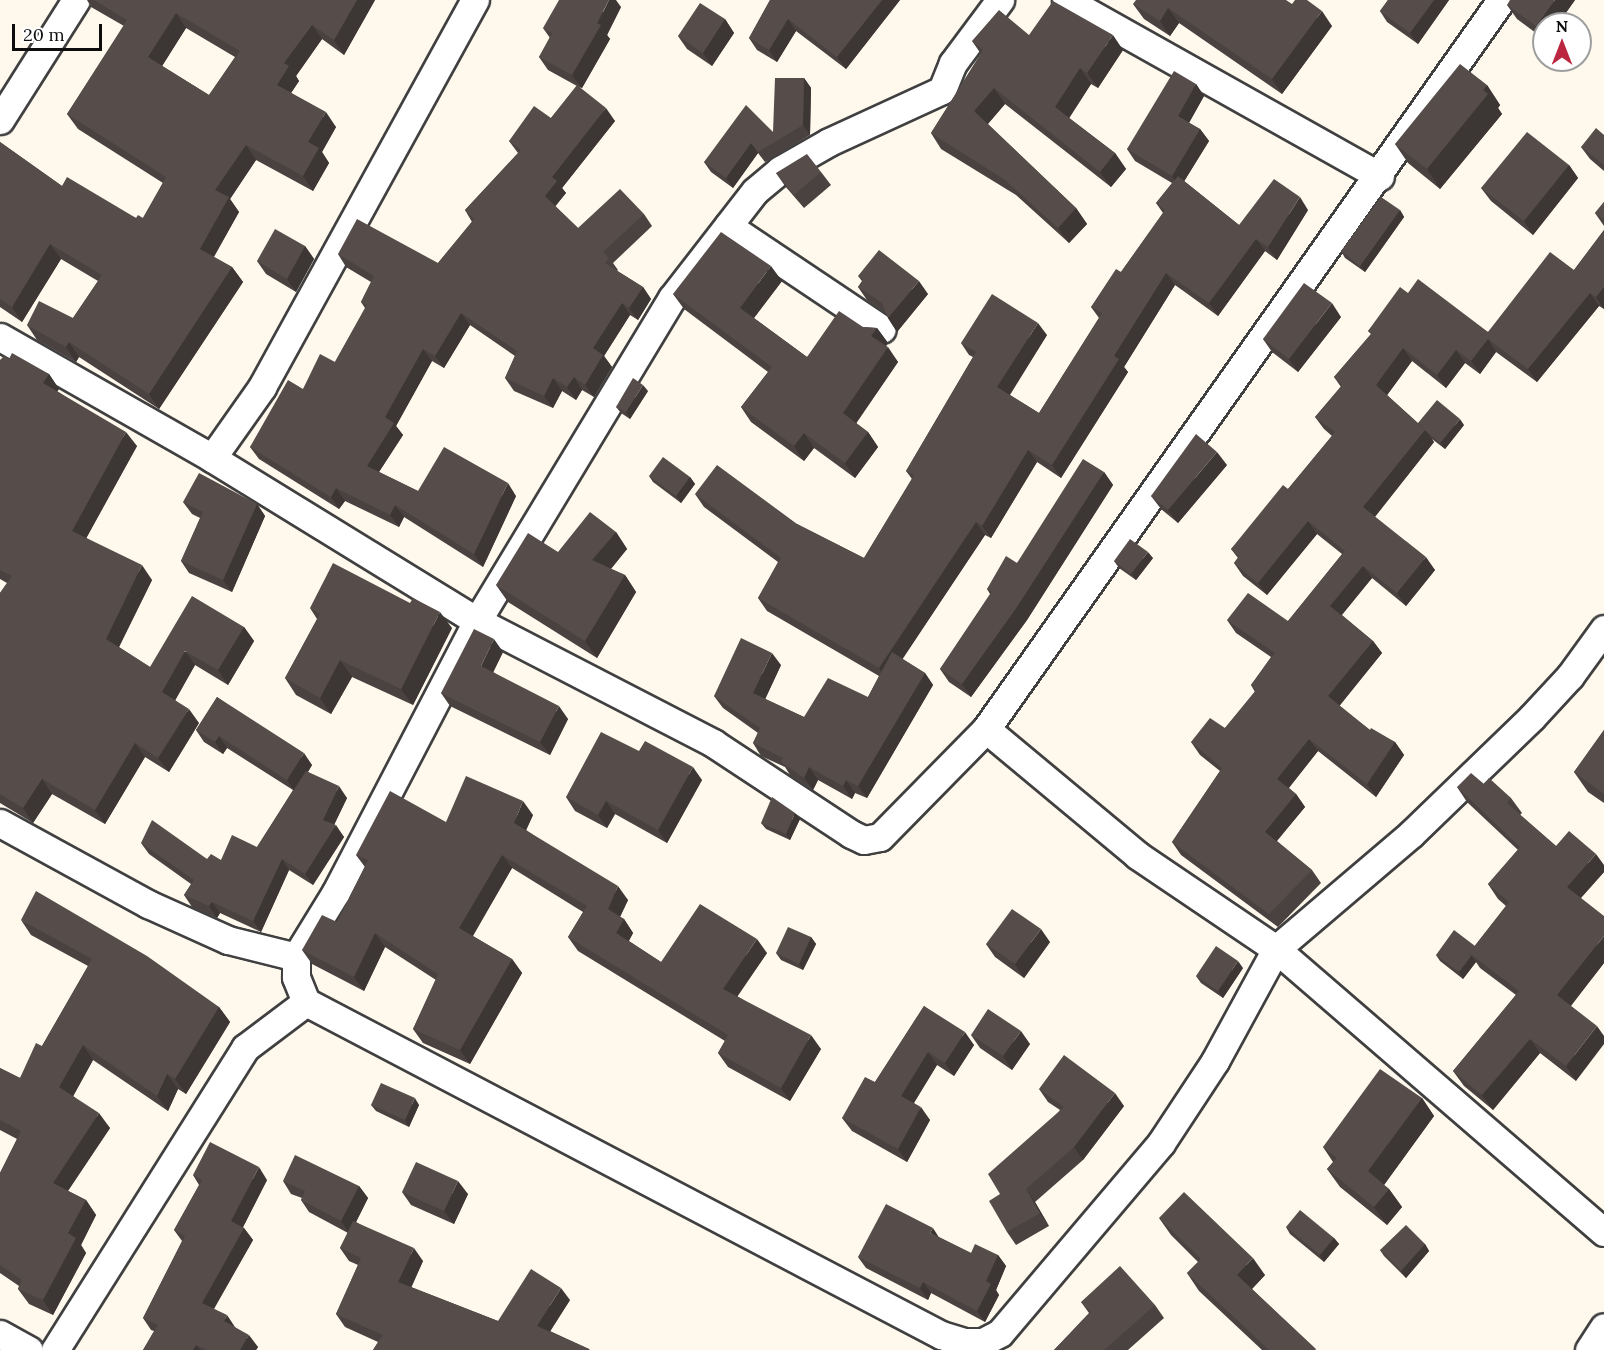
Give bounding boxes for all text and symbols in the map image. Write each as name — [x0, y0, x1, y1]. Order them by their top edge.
scale bar — [15, 12, 105, 50]
north arrow — [1532, 12, 1592, 72]
text: N — [1556, 16, 1568, 36]
text: 20 m — [23, 23, 65, 46]

